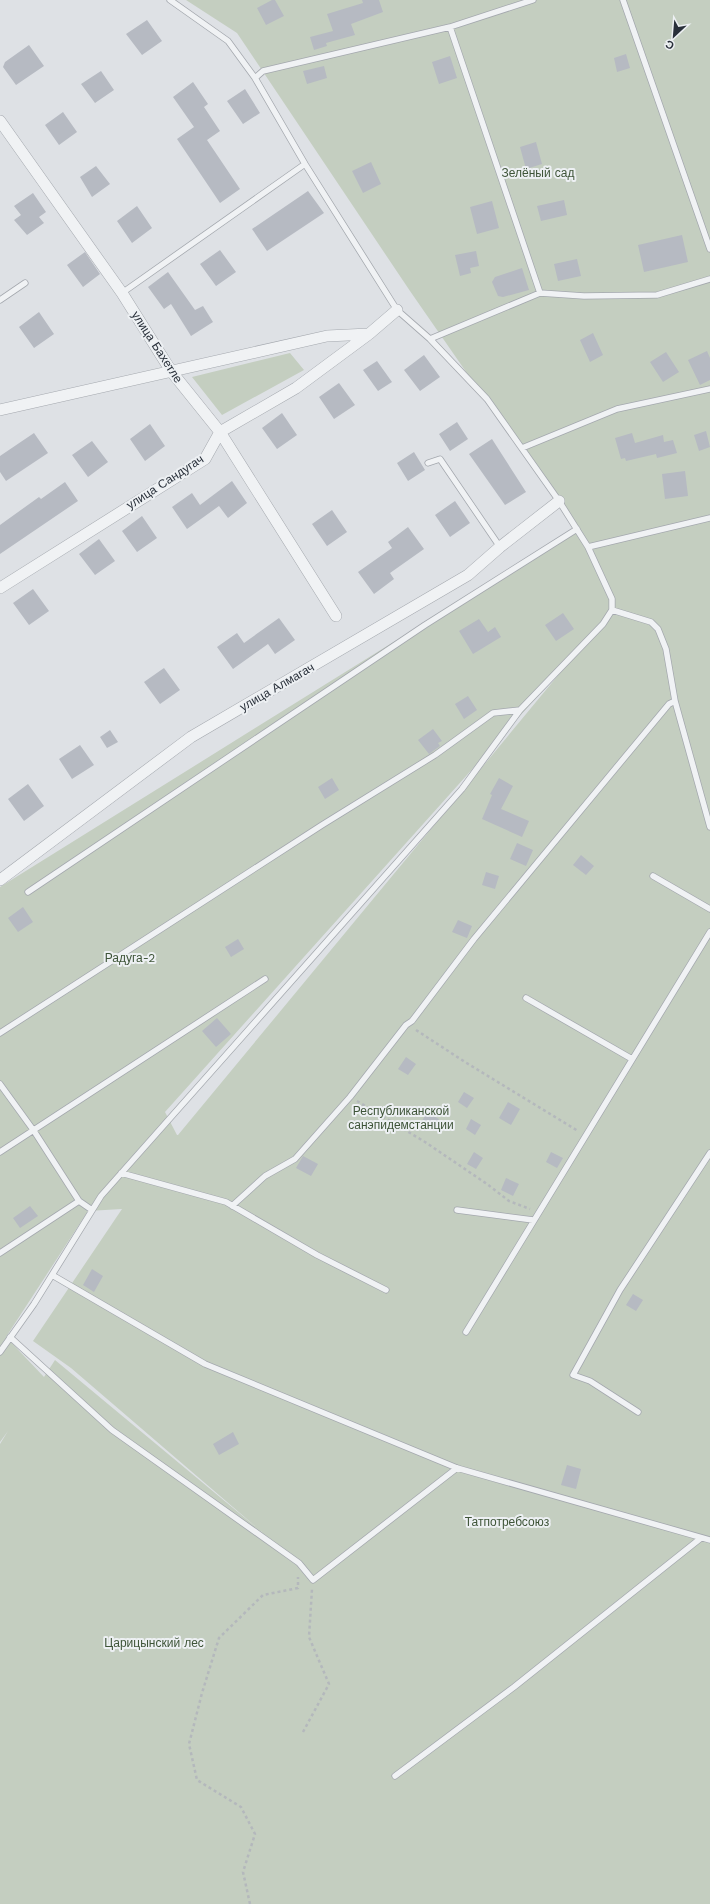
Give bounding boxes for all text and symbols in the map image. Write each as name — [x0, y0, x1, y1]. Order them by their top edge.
north arrow — [654, 16, 694, 56]
text: С — [663, 37, 676, 52]
park label: Зелёный сад — [502, 166, 574, 180]
street label: улица Бахетле — [129, 309, 186, 386]
street label: улица Сандугач — [124, 452, 206, 512]
street label: улица Алмагач — [237, 660, 317, 714]
park label: Радуга-2 — [105, 951, 155, 965]
park label: Республиканской санэпидемстанции — [348, 1104, 454, 1132]
park label: Татпотребсоюз — [465, 1515, 550, 1529]
park label: Царицынский лес — [104, 1636, 204, 1650]

